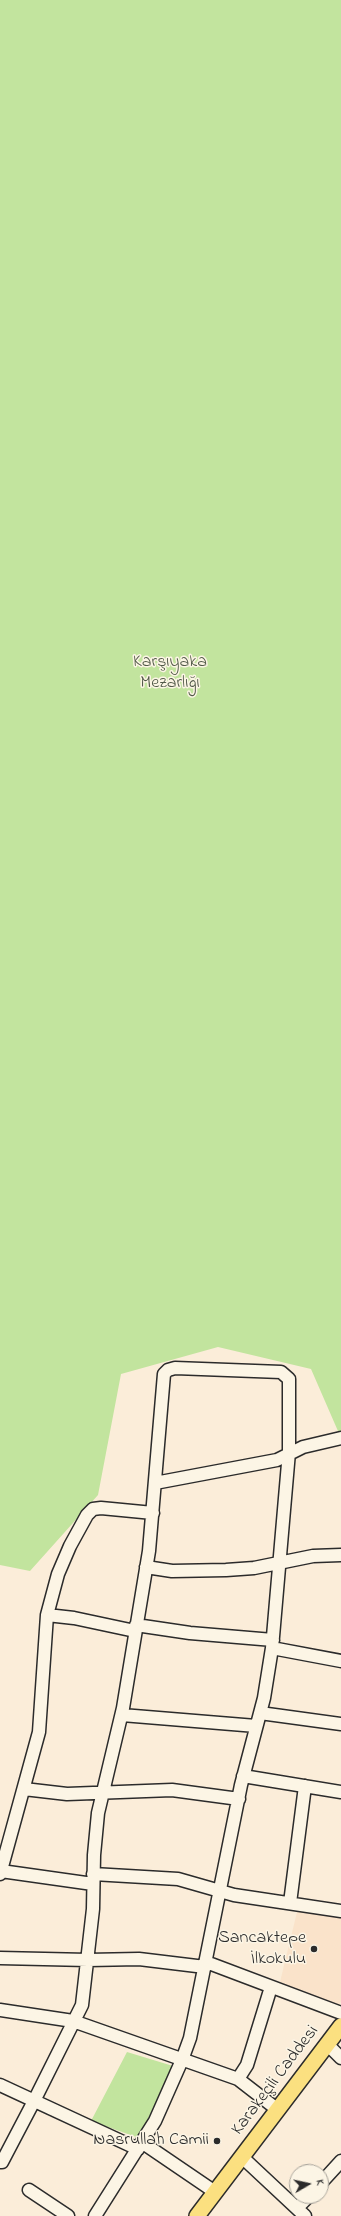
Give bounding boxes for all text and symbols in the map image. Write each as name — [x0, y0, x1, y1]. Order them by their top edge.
park label: Karşıyaka Mezarlığı — [133, 652, 207, 694]
place label: Sancaktepe İlkokulu — [218, 1928, 306, 1970]
marker: Sancaktepe İlkokulu — [309, 1944, 319, 1954]
street label: Karakeçili Caddesi — [228, 2022, 324, 2140]
place label: Nasrullah Camii — [93, 2130, 209, 2152]
marker: Nasrullah Camii — [212, 2136, 222, 2146]
north arrow — [289, 2164, 329, 2204]
text: K — [312, 2178, 328, 2186]

